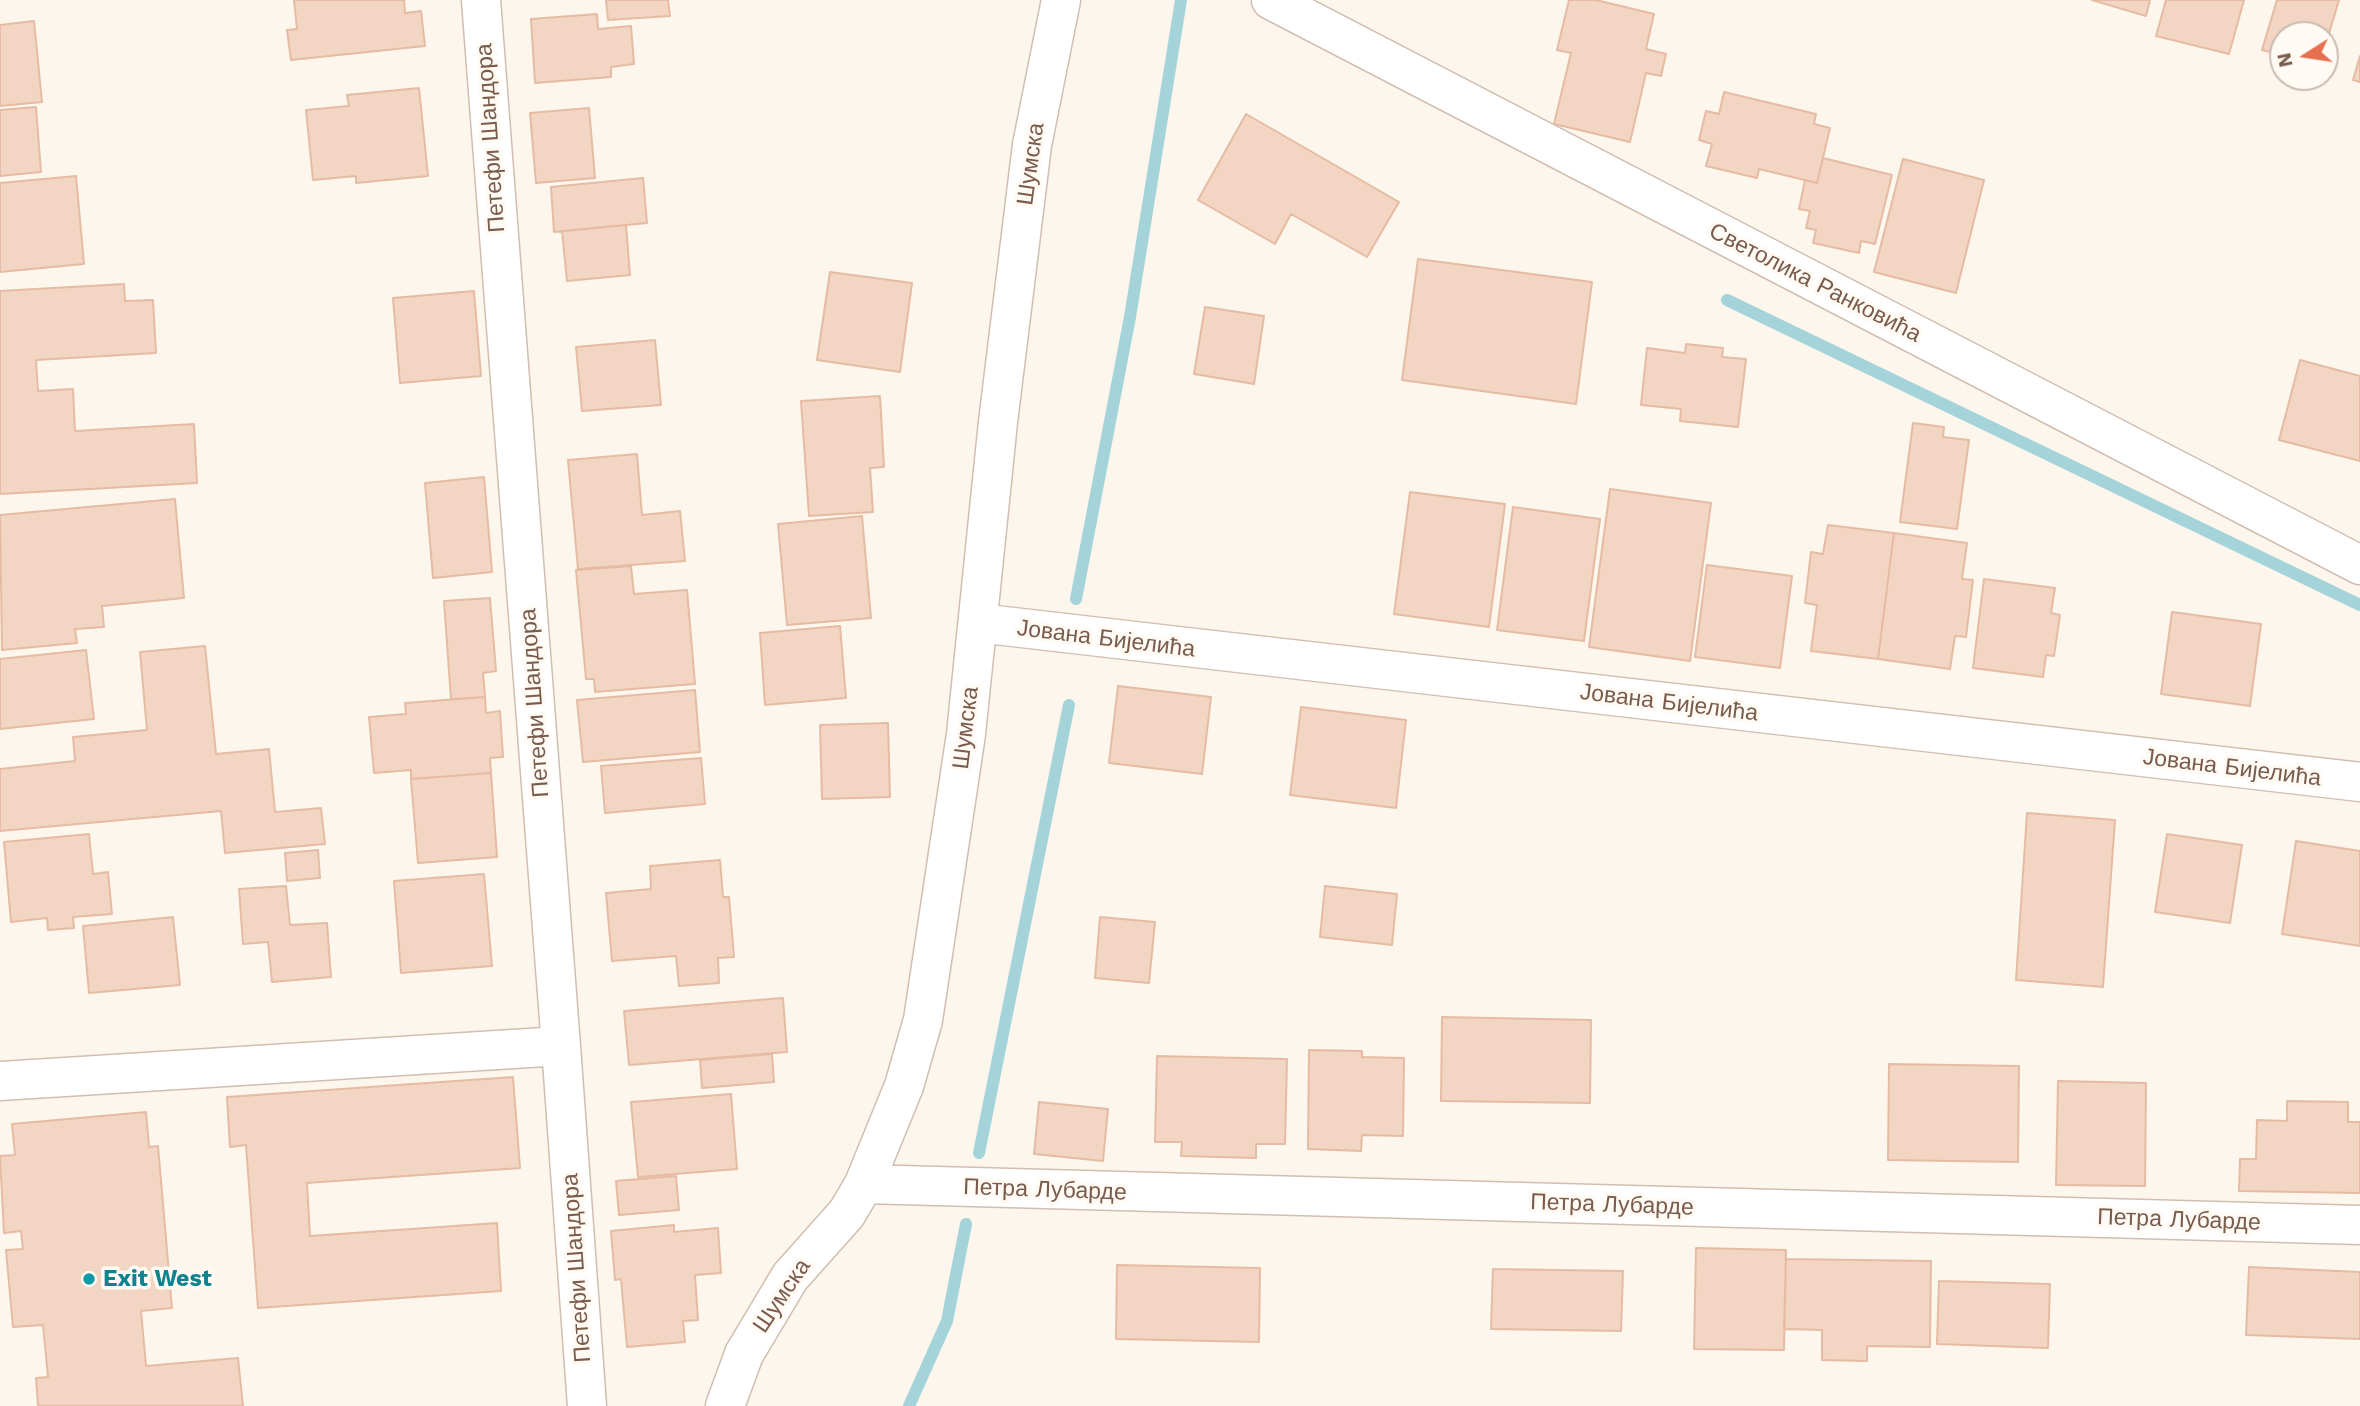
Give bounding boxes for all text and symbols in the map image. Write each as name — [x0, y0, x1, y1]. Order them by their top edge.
north arrow — [2269, 21, 2339, 91]
street label: Петефи Шандора — [471, 42, 511, 234]
text: N — [2272, 51, 2298, 69]
street label: Шумска — [1012, 121, 1050, 207]
street label: Светолика Ранковића — [1704, 217, 1926, 349]
street label: Петефи Шандора — [515, 607, 555, 799]
street label: Јована Бијелића — [1015, 614, 1197, 664]
street label: Јована Бијелића — [1578, 678, 1760, 728]
street label: Шумска — [947, 685, 985, 771]
street label: Јована Бијелића — [2141, 743, 2323, 793]
street label: Петефи Шандора — [557, 1172, 597, 1364]
street label: Петра Лубарде — [963, 1173, 1127, 1207]
street label: Петра Лубарде — [1530, 1188, 1694, 1222]
street label: Петра Лубарде — [2097, 1203, 2261, 1237]
street label: Шумска — [747, 1254, 817, 1338]
place label: Exit West — [103, 1265, 212, 1293]
marker: Exit West — [81, 1271, 97, 1287]

